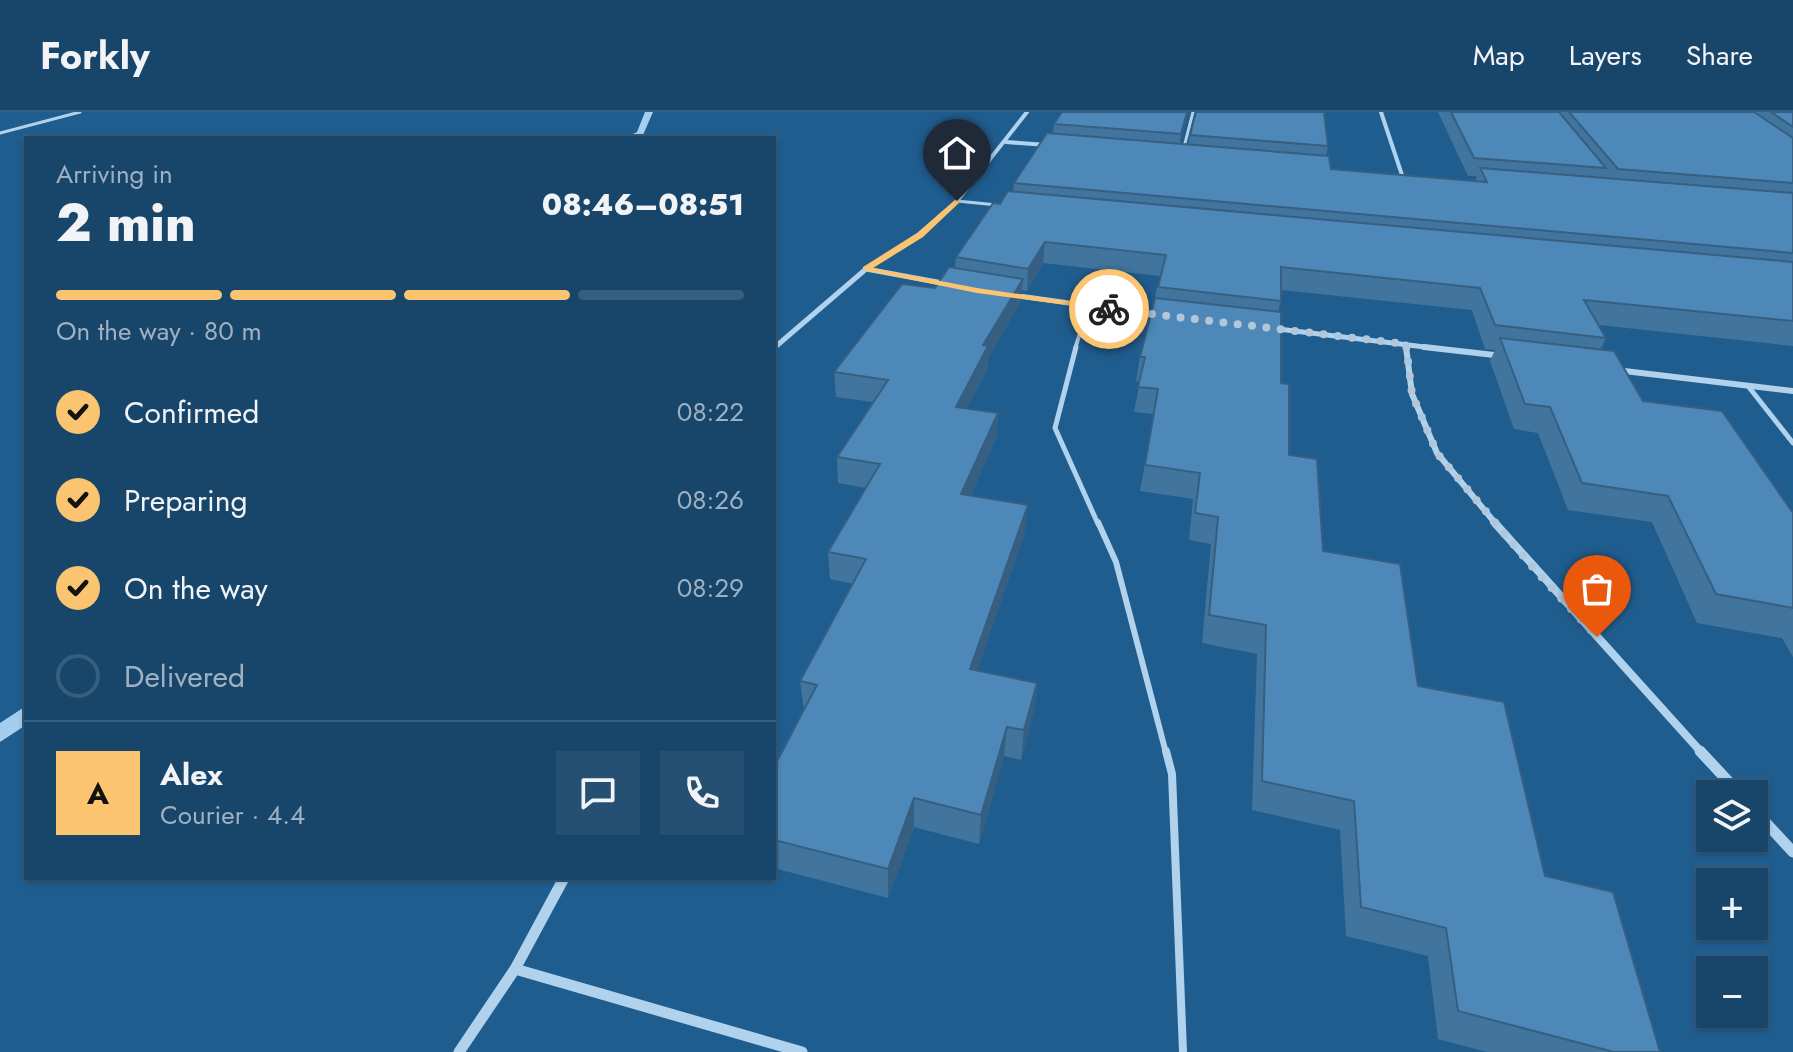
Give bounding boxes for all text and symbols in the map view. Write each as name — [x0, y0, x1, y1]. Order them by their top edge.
text: Forkly — [40, 28, 150, 83]
text: Map — [1473, 35, 1525, 76]
text: Layers — [1569, 35, 1642, 76]
text: Share — [1686, 35, 1753, 76]
pin — [923, 119, 991, 201]
icon: home — [935, 131, 979, 175]
text: Arriving in — [56, 155, 173, 193]
text: 08:46–08:51 — [542, 183, 744, 226]
text: 2 min — [56, 185, 196, 261]
courier — [1069, 269, 1149, 349]
icon: bike — [1087, 287, 1131, 331]
text: On the way · 80 m — [56, 312, 262, 350]
icon: check — [56, 390, 100, 434]
text: Confirmed — [124, 391, 259, 434]
text: 08:22 — [677, 393, 744, 431]
icon: check — [56, 478, 100, 522]
text: Preparing — [124, 479, 248, 522]
text: 08:26 — [677, 481, 744, 519]
pin — [1563, 555, 1631, 637]
icon: check — [56, 566, 100, 610]
text: On the way — [124, 567, 268, 610]
icon: bag — [1575, 567, 1619, 611]
text: 08:29 — [677, 569, 744, 607]
text: Delivered — [124, 655, 245, 698]
button: chat — [556, 751, 640, 835]
button: phone — [660, 751, 744, 835]
text: Alex — [160, 753, 223, 796]
text: A — [87, 772, 109, 815]
map controls — [1696, 780, 1768, 1028]
button: layers — [1696, 780, 1768, 852]
text: Courier · 4.4 — [160, 796, 305, 834]
button: + — [1696, 868, 1768, 940]
button: − — [1696, 956, 1768, 1028]

